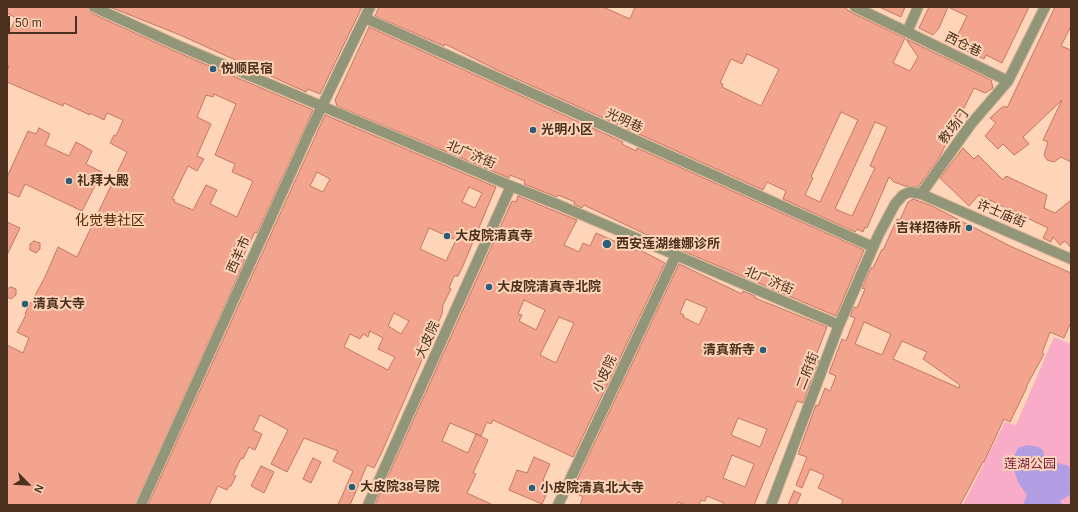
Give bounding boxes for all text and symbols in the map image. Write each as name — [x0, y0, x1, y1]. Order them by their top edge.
scale bar — [10, 8, 79, 34]
text: 50 m — [15, 16, 42, 30]
street label: 西仓巷 — [942, 29, 984, 61]
place label: 悦顺民宿 — [221, 61, 273, 77]
marker: 悦顺民宿 — [208, 64, 218, 74]
street label: 光明巷 — [603, 106, 645, 136]
street label: 教场门 — [936, 107, 972, 147]
place label: 光明小区 — [541, 122, 593, 138]
marker: 光明小区 — [528, 125, 538, 135]
street label: 北广济街 — [444, 138, 498, 172]
place label: 礼拜大殿 — [77, 173, 129, 189]
marker: 礼拜大殿 — [64, 176, 74, 186]
street label: 许士庙街 — [974, 197, 1028, 231]
district label: 化觉巷社区 — [75, 213, 145, 229]
place label: 吉祥招待所 — [896, 220, 961, 236]
marker: 吉祥招待所 — [964, 223, 974, 233]
place label: 大皮院清真寺 — [455, 228, 533, 244]
marker: 大皮院清真寺 — [442, 231, 452, 241]
street label: 西羊市 — [224, 234, 254, 276]
place label: 西安莲湖维娜诊所 — [616, 236, 720, 252]
marker: 西安莲湖维娜诊所 — [601, 238, 613, 250]
street label: 北广济街 — [742, 264, 796, 298]
place label: 大皮院清真寺北院 — [497, 279, 601, 295]
marker: 大皮院清真寺北院 — [484, 282, 494, 292]
place label: 清真大寺 — [33, 296, 85, 312]
marker: 清真大寺 — [20, 299, 30, 309]
street label: 大皮院 — [413, 319, 443, 361]
place label: 清真新寺 — [703, 342, 755, 358]
marker: 清真新寺 — [758, 345, 768, 355]
street label: 二府街 — [794, 350, 822, 392]
street label: 小皮院 — [590, 353, 620, 395]
park label: 莲湖公园 — [1004, 456, 1056, 472]
north arrow — [8, 464, 48, 504]
place label: 大皮院38号院 — [360, 479, 439, 495]
place label: 小皮院清真北大寺 — [540, 480, 644, 496]
marker: 大皮院38号院 — [347, 482, 357, 492]
text: N — [32, 483, 46, 495]
marker: 小皮院清真北大寺 — [527, 483, 537, 493]

